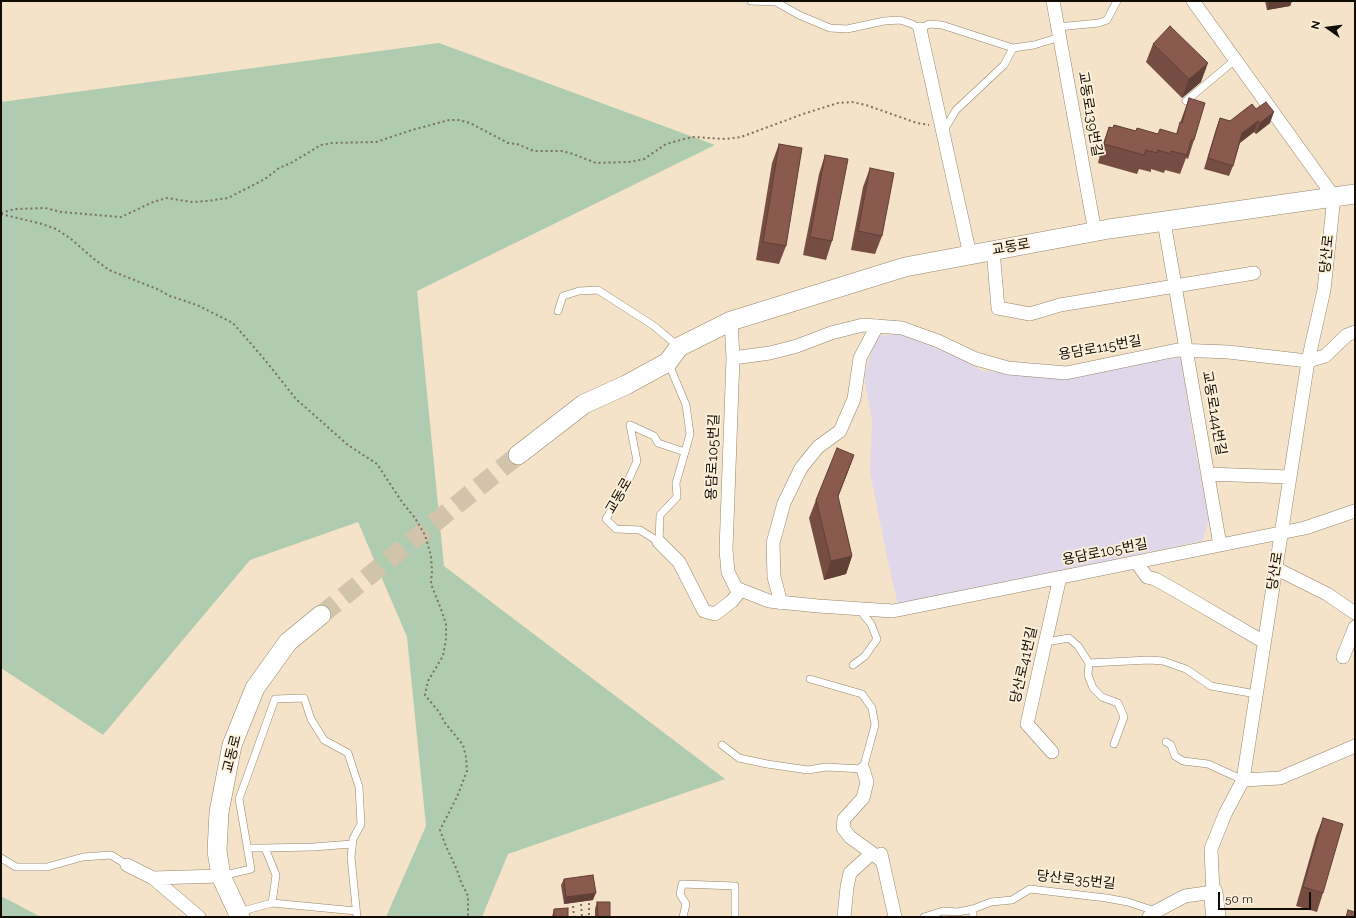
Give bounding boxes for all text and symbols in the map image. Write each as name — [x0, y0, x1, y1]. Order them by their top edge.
north arrow — [1308, 8, 1348, 48]
text: N — [1309, 19, 1323, 31]
street label: 교동로139번길 — [1074, 70, 1106, 158]
street label: 당산로 — [1317, 234, 1337, 274]
street label: 교동로 — [991, 235, 1031, 259]
street label: 용담로115번길 — [1057, 332, 1143, 364]
street label: 교동로144번길 — [1198, 369, 1230, 457]
street label: 용담로105번길 — [703, 413, 723, 501]
street label: 교동로 — [602, 475, 636, 517]
street label: 용담로105번길 — [1061, 535, 1149, 569]
street label: 당산로 — [1264, 551, 1286, 591]
street label: 당산로41번길 — [1007, 625, 1041, 705]
street label: 교동로 — [219, 733, 245, 775]
street label: 당산로35번길 — [1036, 867, 1116, 893]
scale bar — [1220, 884, 1313, 910]
text: 50 m — [1225, 892, 1253, 906]

